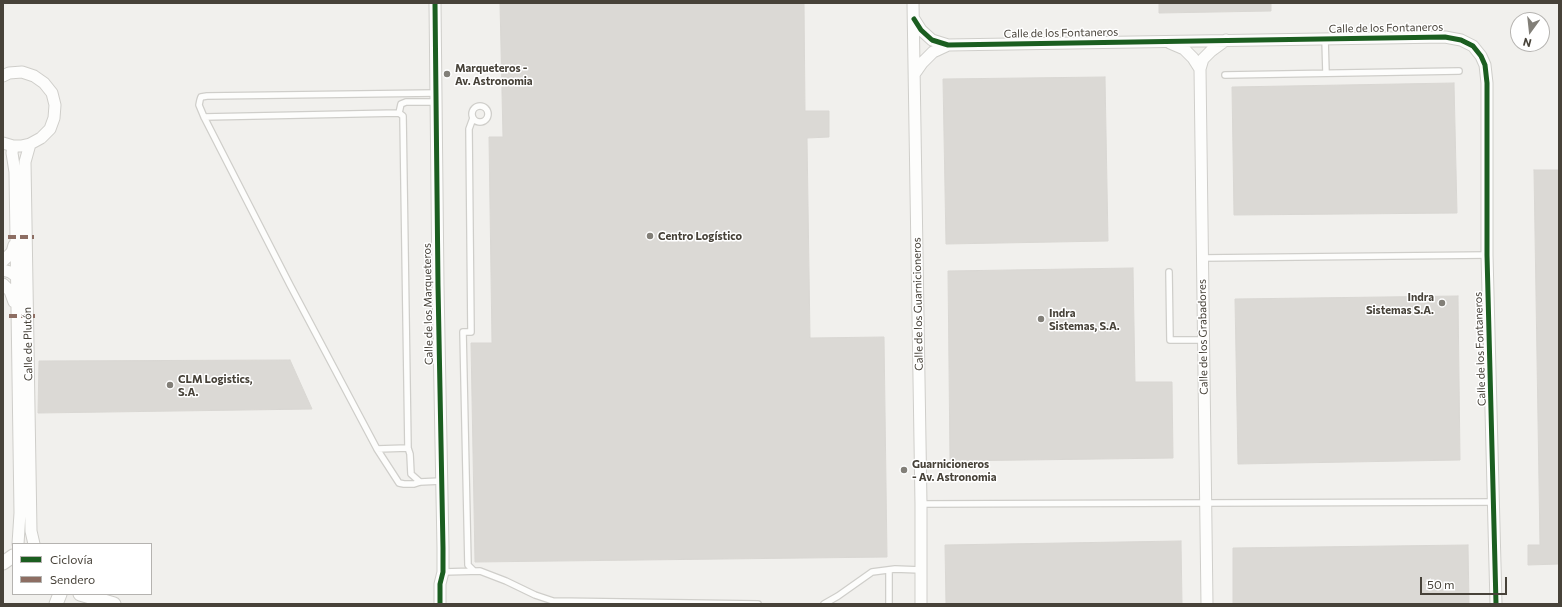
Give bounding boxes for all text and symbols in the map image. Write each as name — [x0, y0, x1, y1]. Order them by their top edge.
north arrow — [1510, 12, 1550, 52]
street label: Calle de los Fontaneros — [1329, 20, 1443, 36]
street label: Calle de los Fontaneros — [1004, 25, 1118, 41]
text: N — [1521, 36, 1533, 50]
place label: Marqueteros - Av. Astronomia — [455, 61, 533, 87]
marker: Marqueteros - Av. Astronomia — [442, 69, 452, 79]
place label: Centro Logístico — [658, 229, 742, 243]
marker: Centro Logístico — [645, 231, 655, 241]
street label: Calle de los Guarnicioneros — [910, 237, 926, 371]
street label: Calle de los Marqueteros — [420, 243, 436, 365]
street label: Calle de los Grabadores — [1195, 279, 1211, 395]
place label: Indra Sistemas S.A. — [1366, 290, 1434, 316]
street label: Calle de los Fontaneros — [1471, 292, 1489, 406]
marker: Indra Sistemas S.A. — [1437, 298, 1447, 308]
place label: Indra Sistemas, S.A. — [1049, 306, 1120, 332]
street label: Calle de Plutón — [21, 307, 35, 381]
marker: Indra Sistemas, S.A. — [1036, 314, 1046, 324]
place label: CLM Logistics, S.A. — [178, 372, 253, 398]
marker: CLM Logistics, S.A. — [165, 380, 175, 390]
place label: Guarnicioneros - Av. Astronomia — [912, 457, 996, 483]
marker: Guarnicioneros - Av. Astronomia — [899, 465, 909, 475]
legend — [12, 543, 152, 595]
text: Ciclovía — [50, 552, 93, 566]
scale bar — [1422, 569, 1509, 595]
text: Sendero — [50, 572, 95, 586]
text: 50 m — [1427, 577, 1455, 591]

